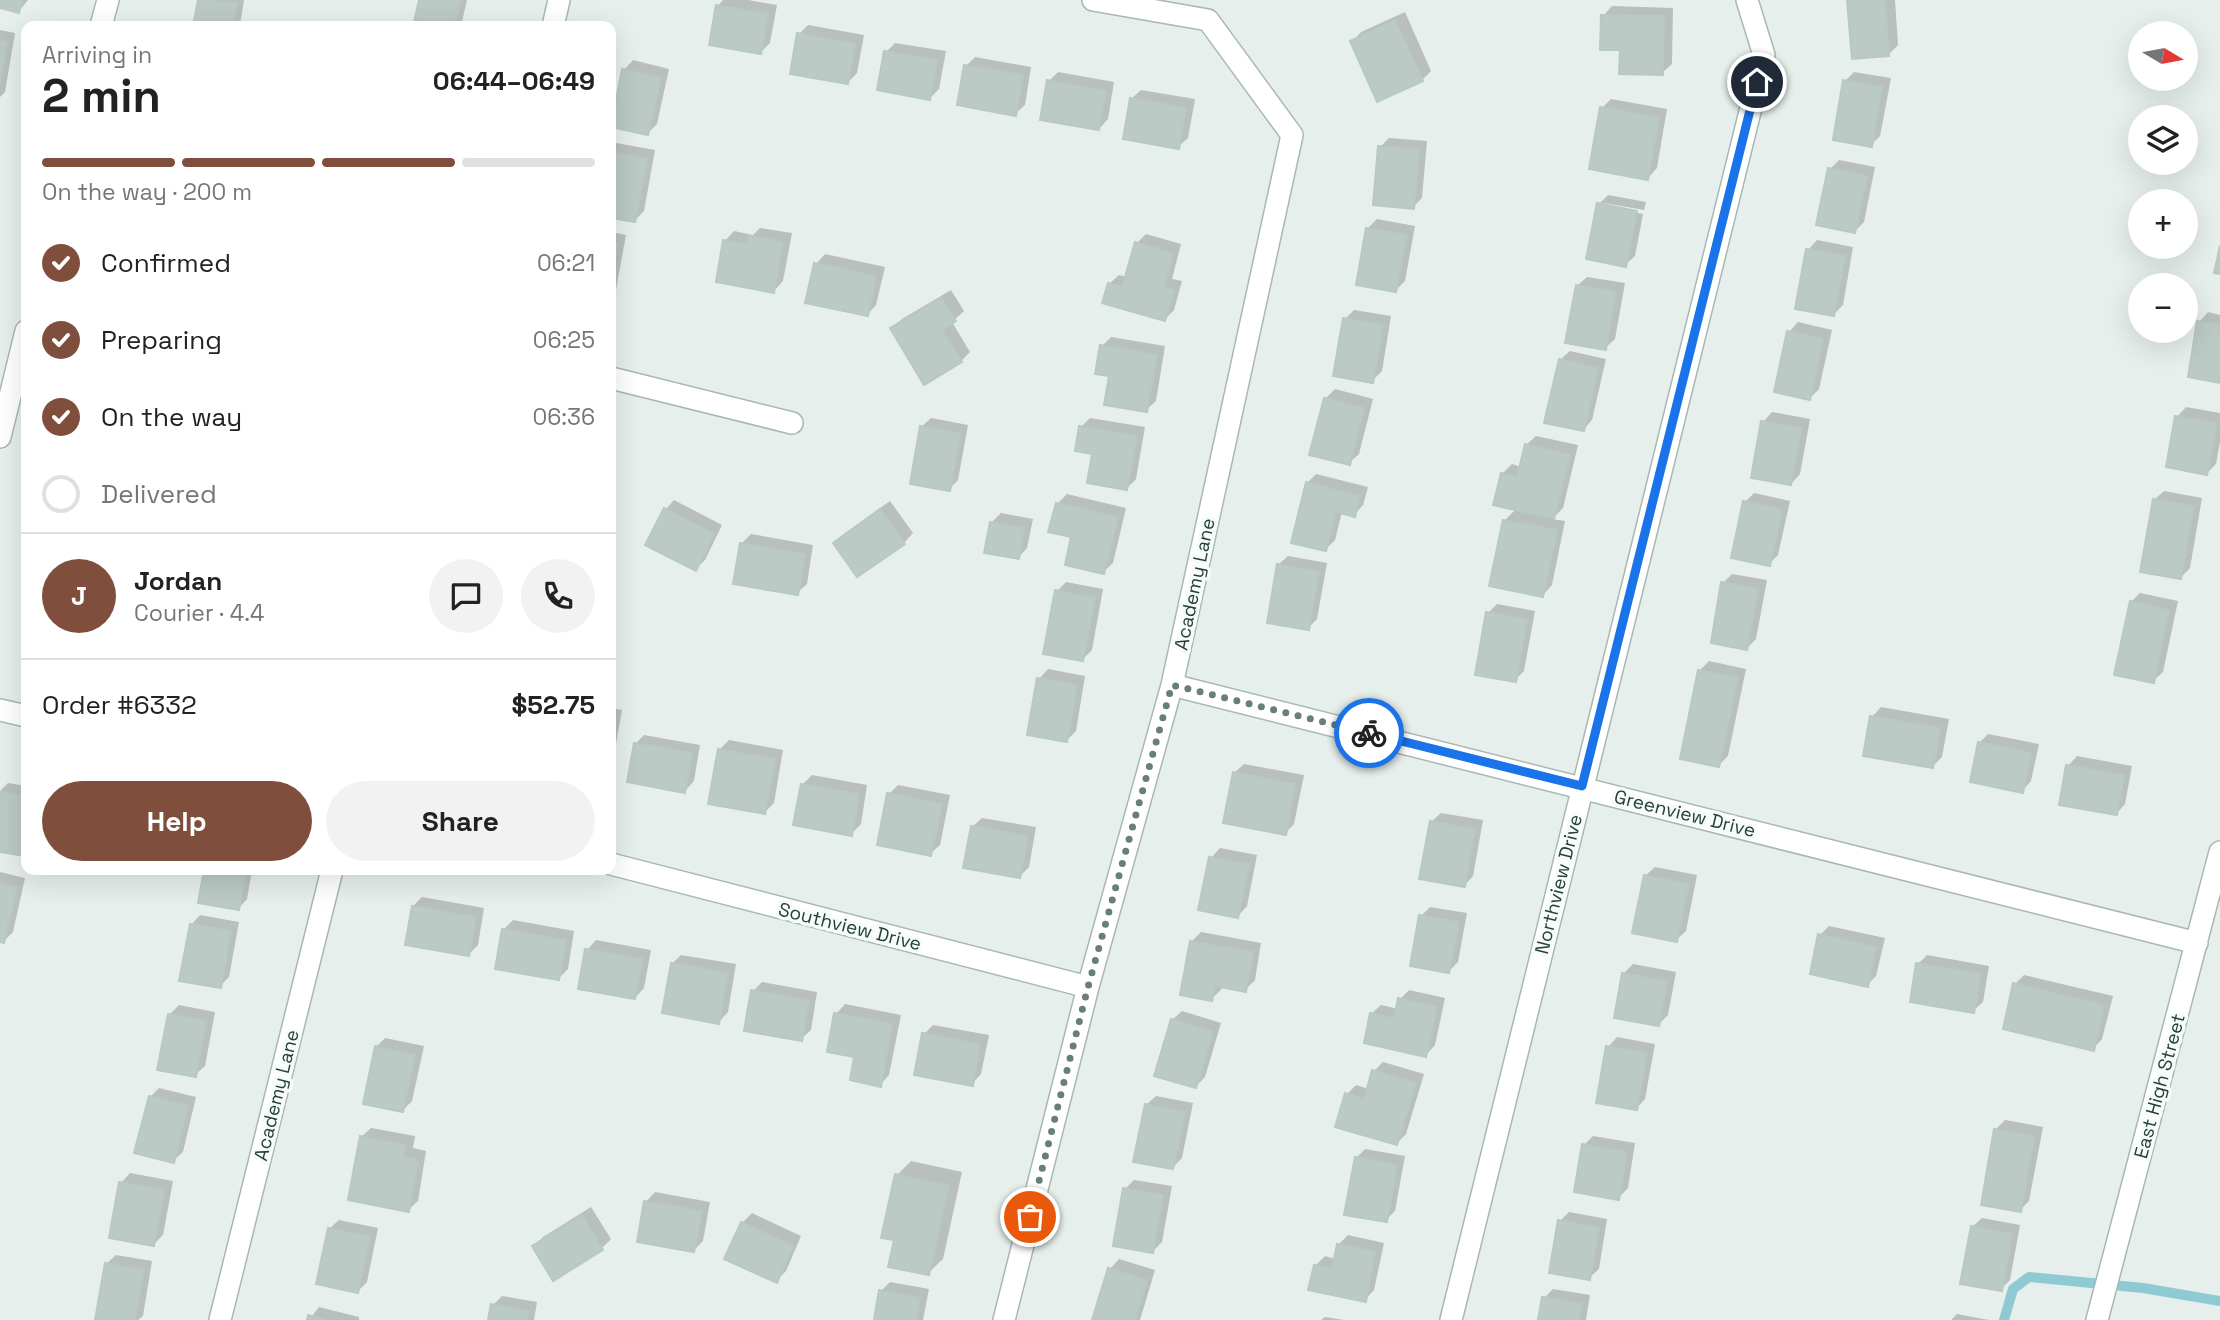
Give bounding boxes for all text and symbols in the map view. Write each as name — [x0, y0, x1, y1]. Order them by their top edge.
north arrow — [2128, 21, 2198, 91]
map controls — [2128, 21, 2198, 343]
text: Arriving in — [42, 40, 152, 70]
pin — [1727, 52, 1787, 112]
icon: home — [1738, 63, 1776, 101]
text: 06:44–06:49 — [433, 64, 595, 98]
text: 2 min — [42, 67, 161, 125]
button: layers — [2128, 105, 2198, 175]
text: On the way · 200 m — [42, 177, 252, 207]
button: + — [2128, 189, 2198, 259]
icon: check — [42, 244, 80, 282]
text: Confirmed — [101, 246, 231, 280]
text: 06:21 — [537, 248, 595, 278]
button: − — [2128, 273, 2198, 343]
icon: check — [42, 321, 80, 359]
text: Preparing — [101, 323, 222, 357]
text: 06:25 — [533, 325, 595, 355]
icon: check — [42, 398, 80, 436]
text: On the way — [101, 400, 242, 434]
text: 06:36 — [532, 402, 595, 432]
text: Delivered — [101, 477, 217, 511]
street label: Academy Lane — [1168, 516, 1221, 652]
button: chat — [429, 559, 503, 633]
button: phone — [521, 559, 595, 633]
text: Jordan — [134, 564, 222, 598]
text: J — [71, 579, 87, 613]
text: Courier · 4.4 — [134, 598, 264, 628]
text: Order #6332 — [42, 688, 197, 722]
text: $52.75 — [512, 688, 595, 722]
courier — [1334, 698, 1404, 768]
icon: bike — [1350, 714, 1388, 752]
button: Help — [42, 781, 312, 861]
button: Share — [326, 781, 595, 861]
street label: Greenview Drive — [1612, 784, 1758, 843]
street label: Northview Drive — [1529, 812, 1588, 957]
street label: Southview Drive — [776, 897, 924, 956]
street label: East High Street — [2128, 1011, 2191, 1161]
street label: Academy Lane — [248, 1027, 305, 1163]
pin — [1000, 1187, 1060, 1247]
icon: bag — [1011, 1198, 1049, 1236]

